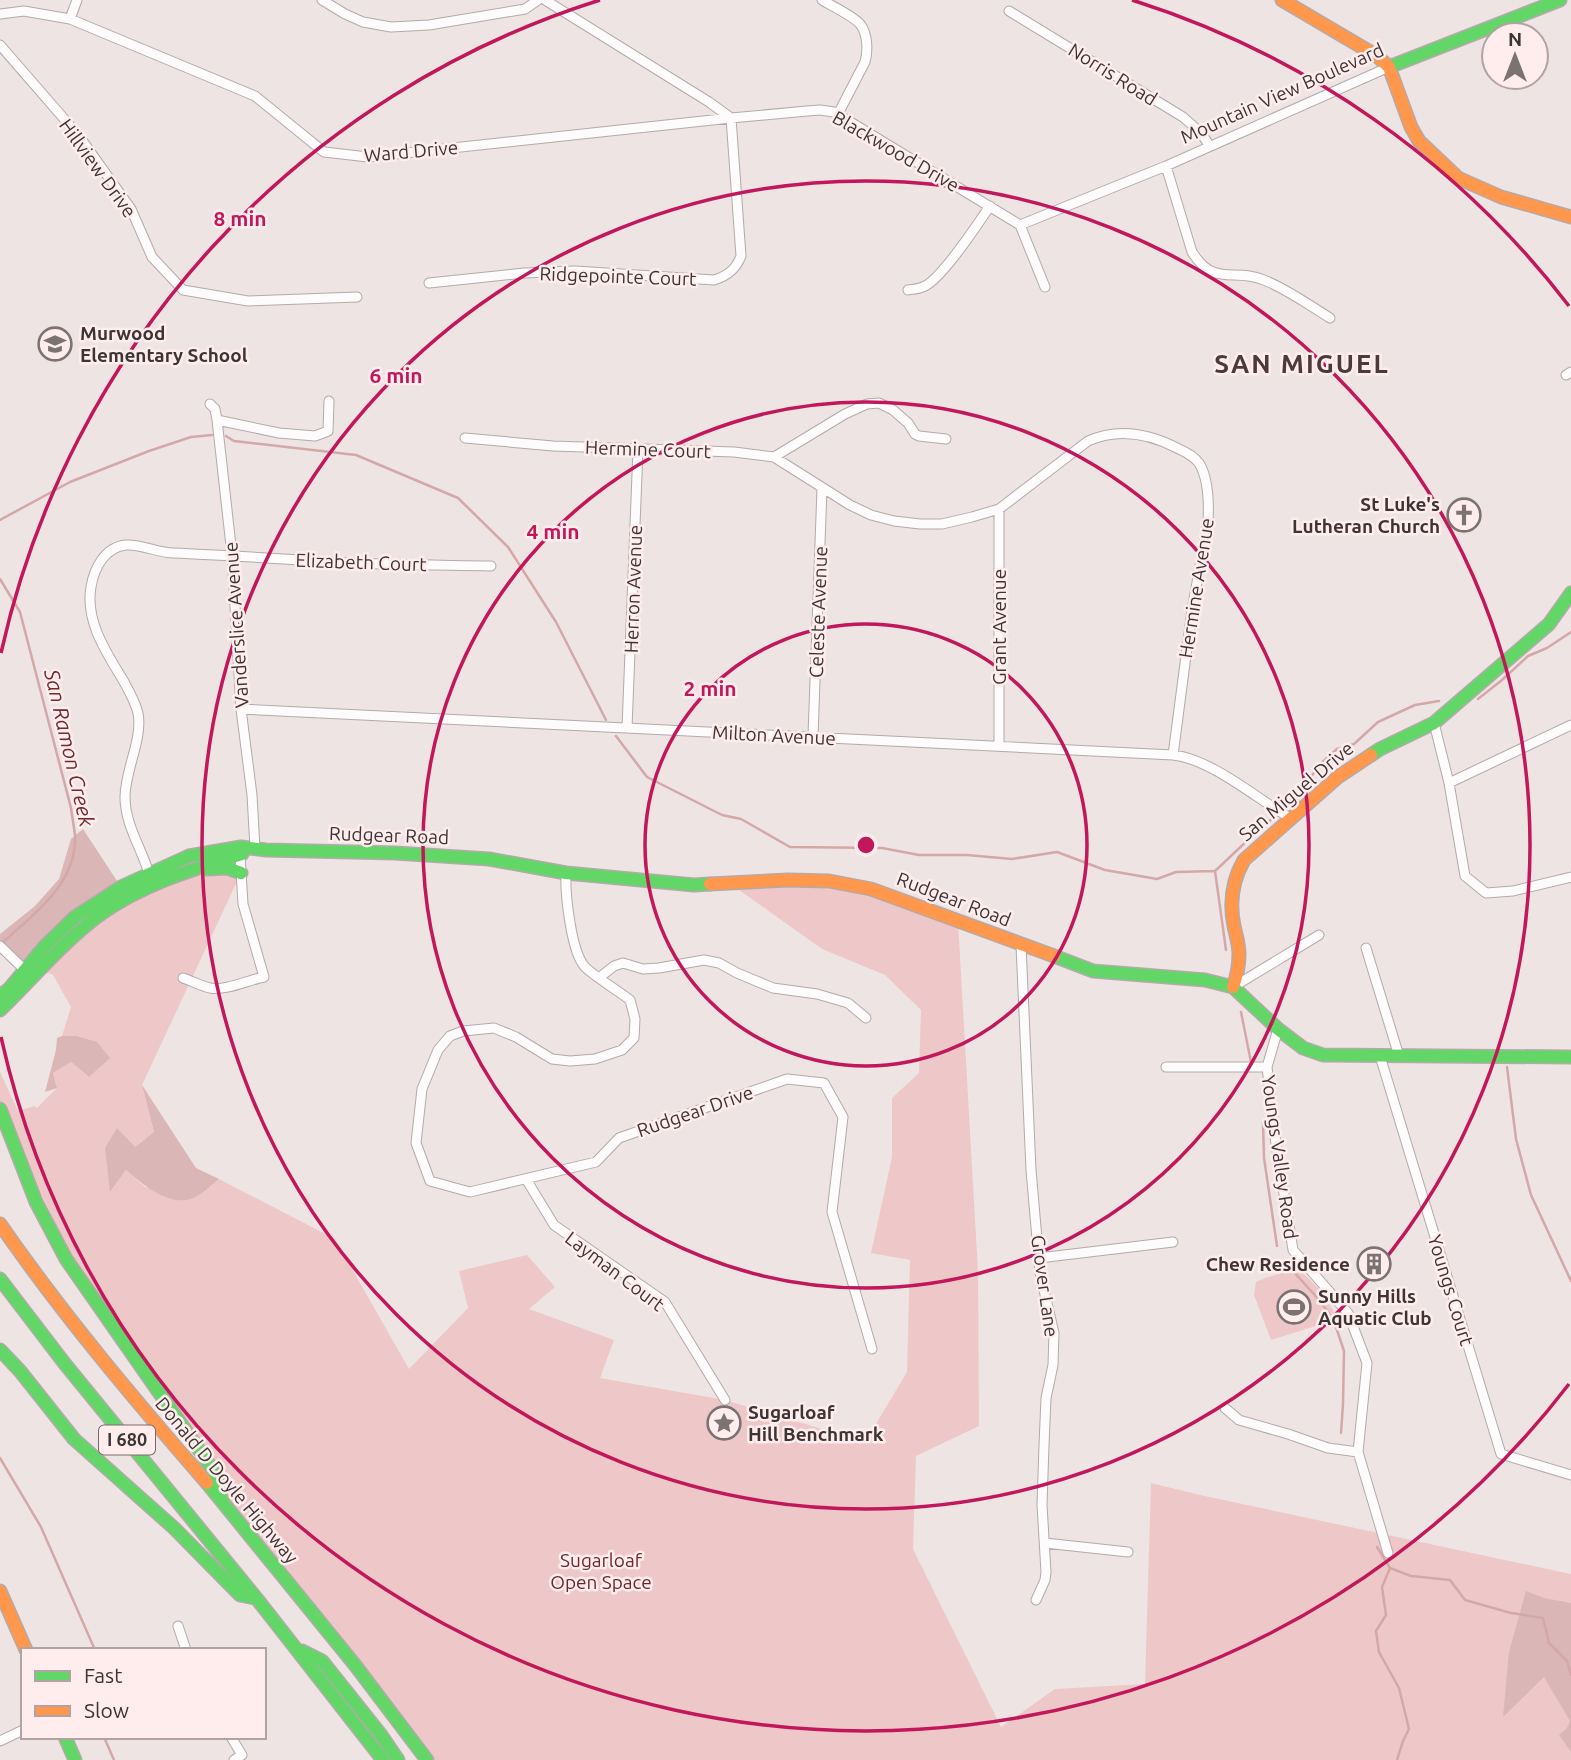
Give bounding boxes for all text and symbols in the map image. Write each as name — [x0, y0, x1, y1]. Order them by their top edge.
north arrow — [1480, 21, 1550, 91]
text: N — [1508, 28, 1522, 50]
street label: Norris Road — [1065, 38, 1161, 110]
street label: Mountain View Boulevard — [1177, 38, 1387, 148]
street label: Blackwood Drive — [829, 106, 963, 196]
street label: Hillview Drive — [55, 115, 141, 221]
street label: Ward Drive — [363, 136, 459, 166]
text: 8 min — [213, 206, 267, 230]
street label: Ridgepointe Court — [539, 262, 697, 290]
place label: Murwood Elementary School — [80, 322, 248, 366]
school or university icon: Murwood Elementary School — [36, 325, 74, 363]
district label: SAN MIGUEL — [1214, 349, 1390, 378]
text: 6 min — [369, 363, 423, 387]
street label: Hermine Court — [585, 436, 712, 462]
place label: St Luke's Lutheran Church — [1292, 493, 1440, 537]
church icon: St Luke's Lutheran Church — [1445, 496, 1483, 534]
street label: Hermine Avenue — [1174, 516, 1218, 660]
text: 4 min — [526, 519, 580, 543]
street label: Herron Avenue — [620, 524, 646, 654]
street label: Vanderslice Avenue — [219, 541, 253, 709]
street label: Celeste Avenue — [805, 546, 831, 678]
street label: Elizabeth Court — [295, 549, 427, 575]
street label: Grant Avenue — [988, 569, 1010, 685]
water label: San Ramon Creek — [40, 666, 100, 829]
text: 2 min — [683, 676, 737, 700]
street label: Milton Avenue — [712, 721, 836, 749]
street label: San Miguel Drive — [1234, 737, 1358, 845]
street label: Rudgear Road — [328, 822, 450, 848]
centre of rings — [854, 833, 878, 857]
street label: Rudgear Road — [894, 867, 1014, 931]
street label: Youngs Valley Road — [1258, 1073, 1302, 1241]
street label: Rudgear Drive — [634, 1081, 756, 1141]
street label: Layman Court — [561, 1227, 669, 1316]
street label: Youngs Court — [1424, 1232, 1478, 1349]
street label: Grover Lane — [1027, 1234, 1063, 1338]
building icon: Chew Residence — [1355, 1245, 1393, 1283]
place label: Chew Residence — [1206, 1253, 1350, 1275]
place label: Sunny Hills Aquatic Club — [1318, 1285, 1432, 1329]
sports icon: Sunny Hills Aquatic Club — [1275, 1288, 1313, 1326]
street label: Donald D Doyle Highway — [151, 1392, 303, 1568]
place label: Sugarloaf Hill Benchmark — [748, 1401, 884, 1445]
place icon: Sugarloaf Hill Benchmark — [705, 1404, 743, 1442]
road number: I 680 — [99, 1426, 155, 1455]
park label: Sugarloaf Open Space — [550, 1549, 652, 1593]
legend — [21, 1648, 266, 1739]
text: Fast — [84, 1663, 122, 1687]
text: Slow — [84, 1698, 129, 1722]

